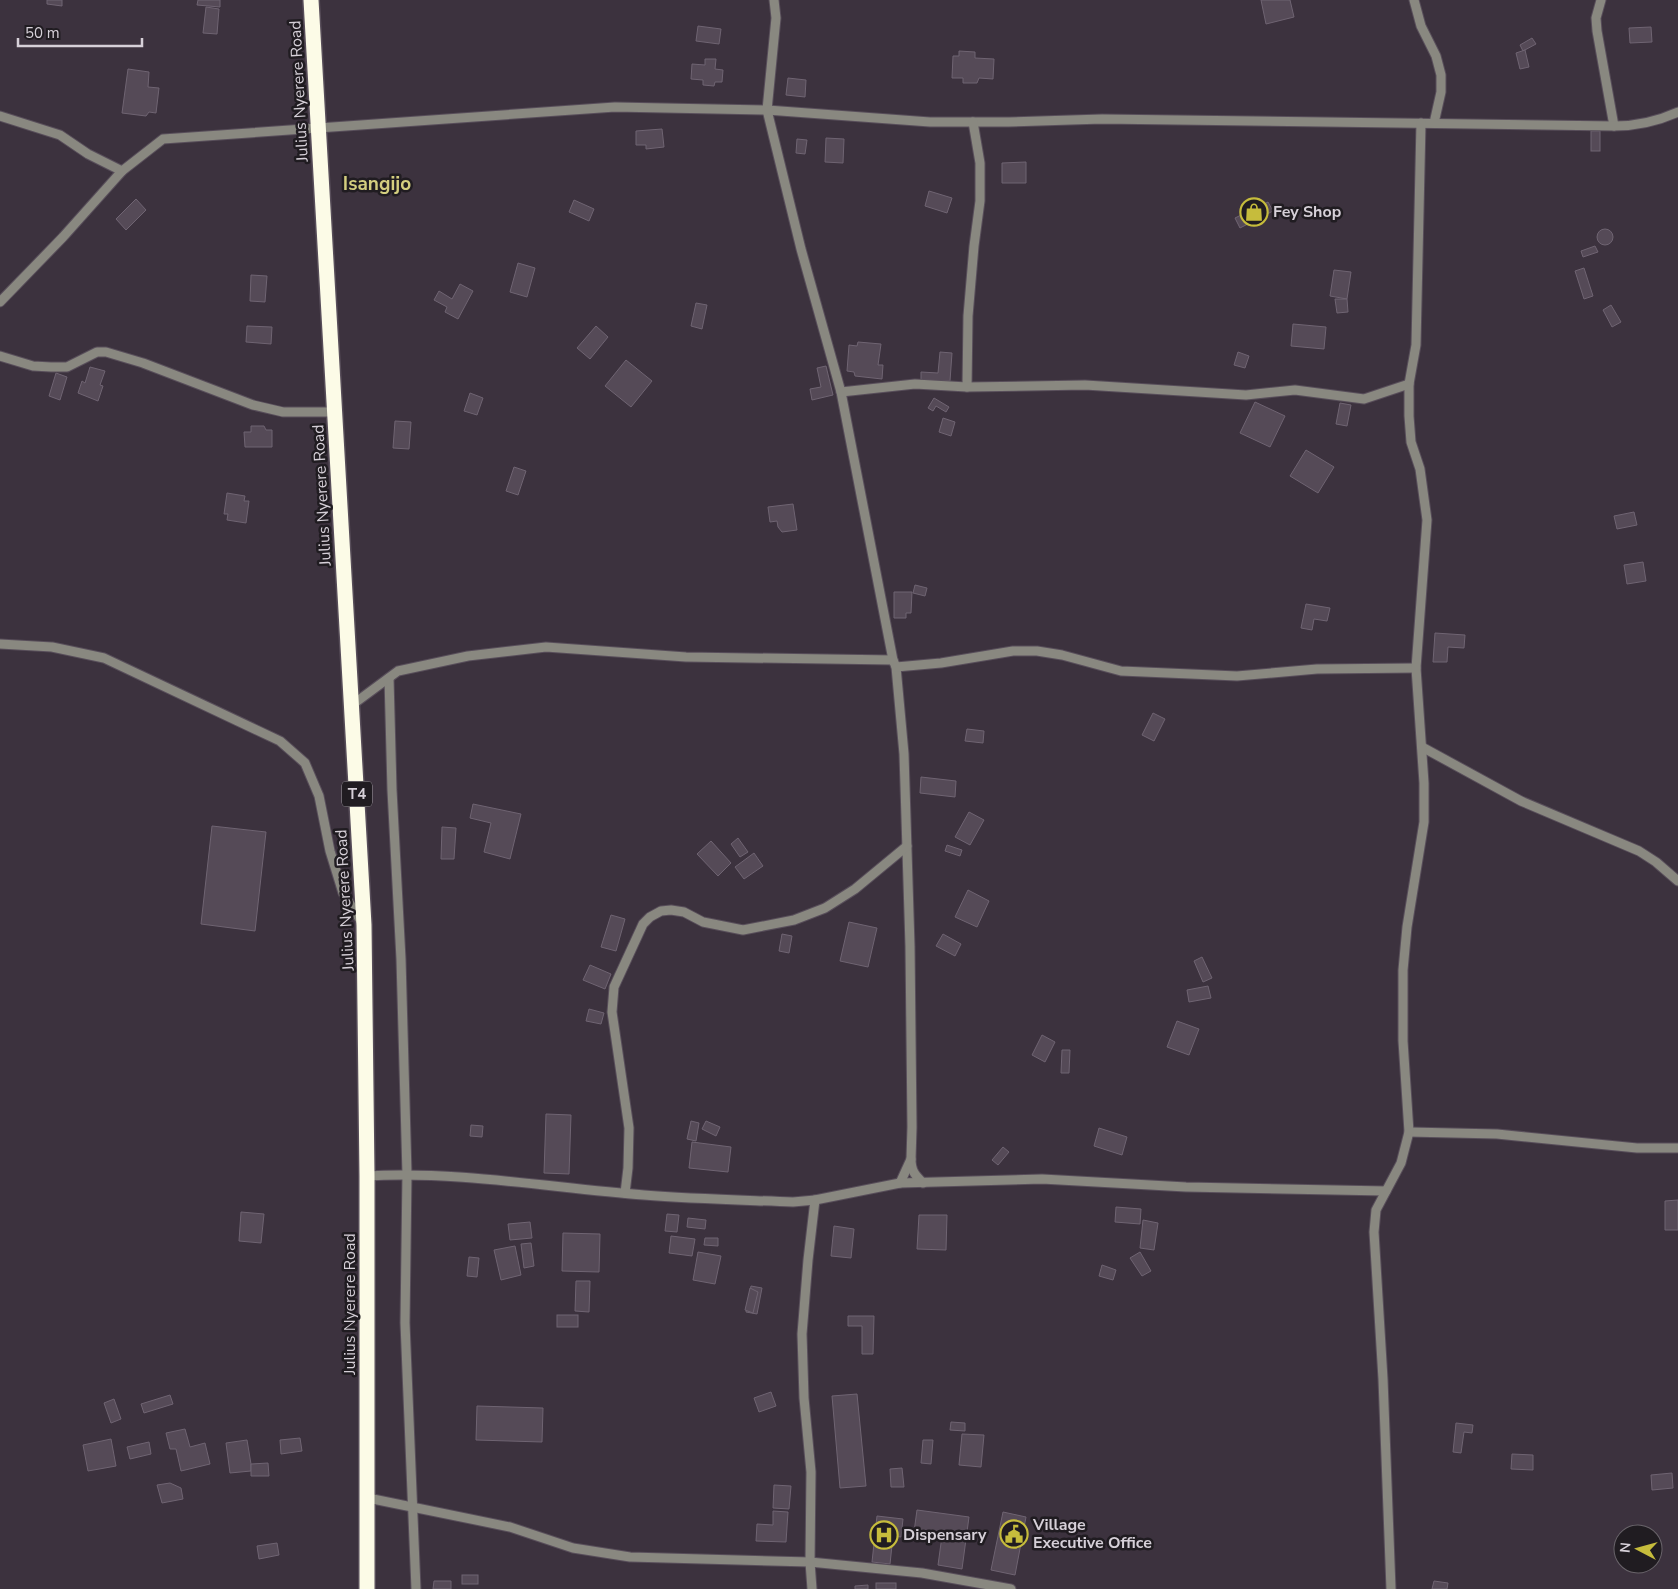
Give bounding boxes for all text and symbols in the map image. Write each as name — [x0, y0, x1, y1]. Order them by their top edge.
scale bar — [18, 15, 141, 47]
street label: Julius Nyerere Road — [284, 20, 314, 163]
text: 50 m — [25, 23, 60, 43]
district label: Isangijo — [343, 171, 411, 197]
shop icon: Fey Shop — [1239, 197, 1269, 227]
place label: Fey Shop — [1273, 201, 1341, 223]
street label: Julius Nyerere Road — [307, 424, 337, 567]
road number: T4 — [342, 782, 372, 806]
street label: Julius Nyerere Road — [330, 829, 360, 972]
street label: Julius Nyerere Road — [339, 1233, 361, 1376]
place label: Village Executive Office — [1032, 1514, 1152, 1554]
public building icon: Village Executive Office — [999, 1519, 1029, 1549]
hospital icon: Dispensary — [869, 1520, 899, 1550]
place label: Dispensary — [903, 1524, 987, 1546]
north arrow — [1613, 1524, 1663, 1574]
text: N — [1616, 1541, 1636, 1554]

